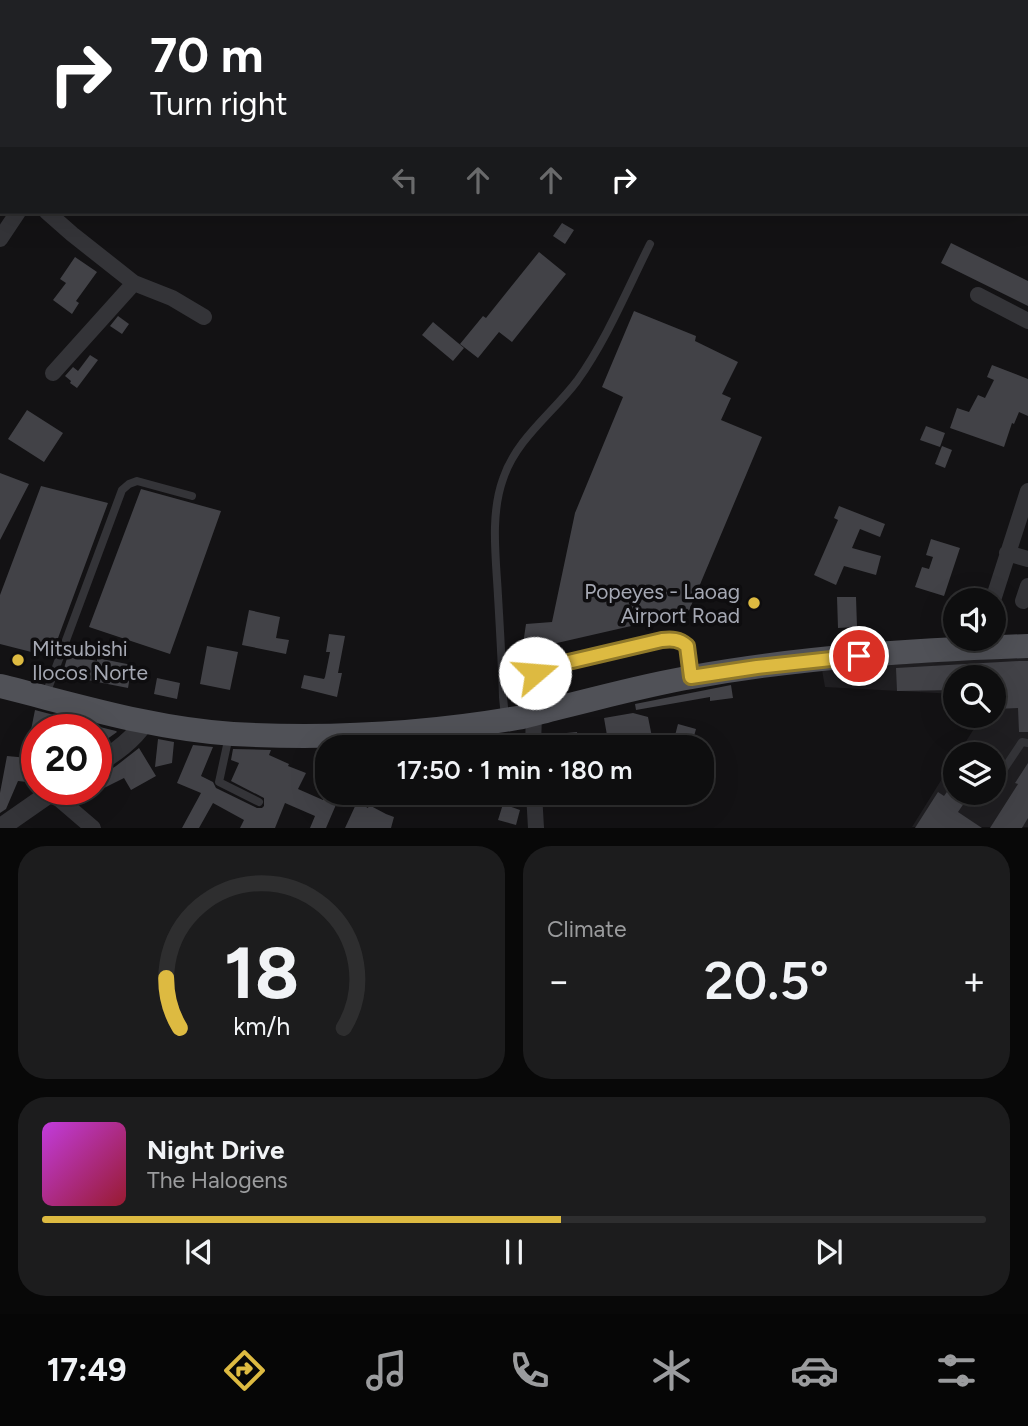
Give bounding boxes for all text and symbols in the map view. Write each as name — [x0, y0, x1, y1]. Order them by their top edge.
text: 70 m — [150, 25, 263, 84]
icon: right — [35, 28, 126, 119]
text: Turn right — [150, 85, 288, 123]
icon: left — [386, 161, 424, 199]
icon: ahead — [459, 161, 497, 199]
icon: ahead — [532, 161, 570, 199]
icon: right — [605, 161, 643, 199]
place label: Popeyes - Laoag Airport Road — [584, 579, 740, 628]
map controls — [943, 588, 1006, 805]
button: sound — [943, 588, 1006, 651]
marker: Popeyes - Laoag Airport Road — [746, 595, 762, 611]
pin — [829, 626, 889, 686]
place label: Mitsubishi Ilocos Norte — [32, 636, 148, 685]
position arrow — [498, 636, 572, 710]
icon: arrive — [840, 637, 878, 675]
marker: Mitsubishi Ilocos Norte — [10, 652, 26, 668]
button: search — [943, 665, 1006, 728]
speed limit sign: 20 — [21, 714, 112, 805]
button: layers — [943, 742, 1006, 805]
text: 17:50 · 1 min · 180 m — [397, 754, 632, 786]
text: Climate — [547, 915, 626, 943]
text: 18 — [224, 930, 299, 1017]
text: 20.5° — [704, 950, 829, 1012]
text: − — [547, 958, 571, 1004]
text: + — [962, 958, 986, 1004]
text: km/h — [233, 1011, 290, 1041]
text: Night Drive — [147, 1134, 284, 1166]
text: The Halogens — [147, 1166, 288, 1194]
icon: previous — [180, 1233, 218, 1271]
icon: pause — [495, 1233, 533, 1271]
icon: next — [810, 1233, 848, 1271]
icon: directions — [220, 1346, 269, 1395]
icon: music — [362, 1346, 411, 1395]
icon: phone — [505, 1346, 554, 1395]
icon: climate — [647, 1346, 696, 1395]
icon: car — [790, 1346, 839, 1395]
icon: filters — [932, 1346, 981, 1395]
text: 17:49 — [47, 1351, 126, 1389]

